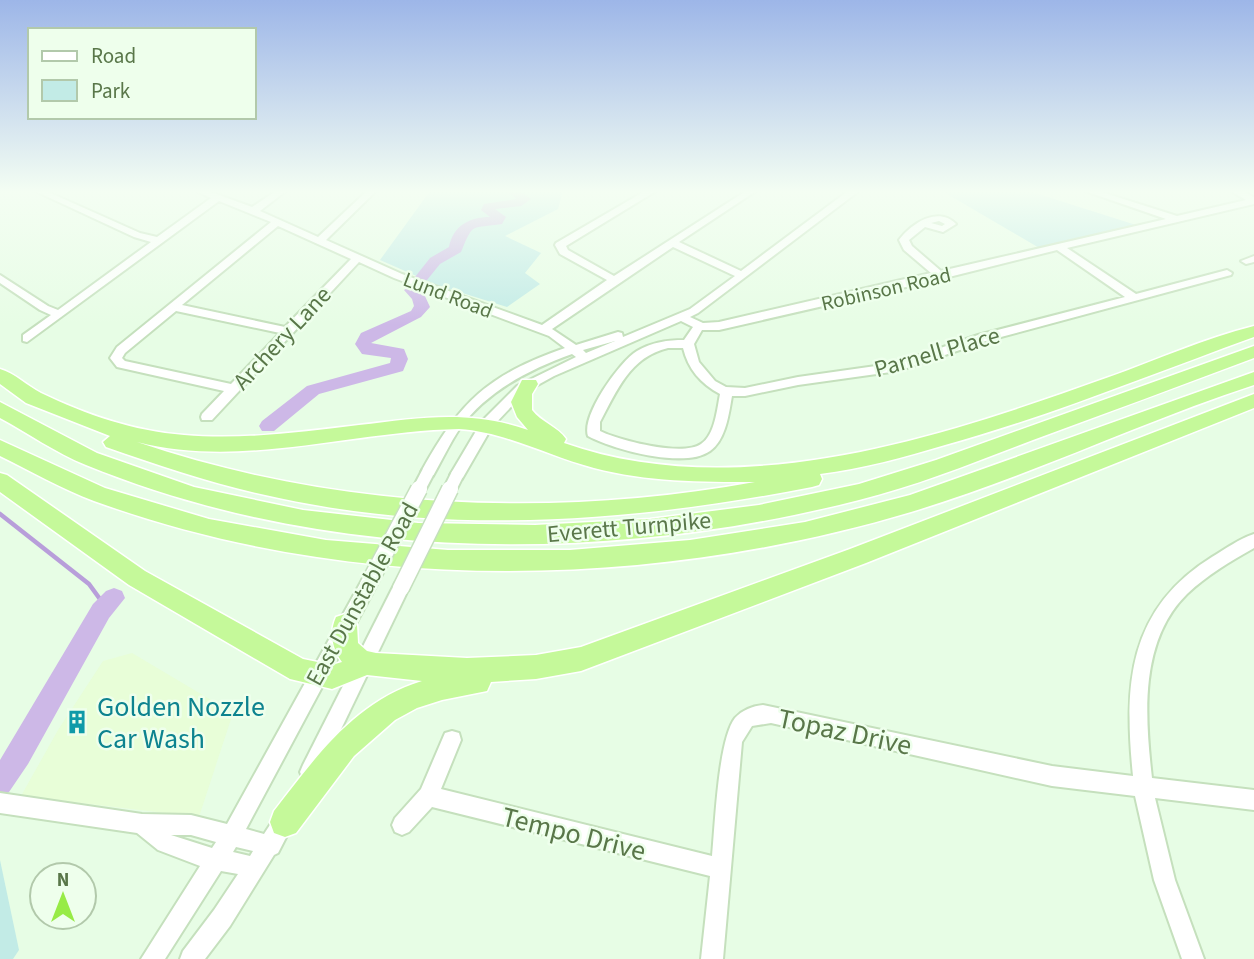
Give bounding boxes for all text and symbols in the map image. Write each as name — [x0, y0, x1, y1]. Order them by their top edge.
legend — [28, 28, 256, 119]
text: Road — [91, 41, 136, 71]
text: Park — [91, 76, 131, 106]
street label: Robinson Road — [818, 260, 954, 318]
street label: Lund Road — [399, 264, 497, 326]
street label: Archery Lane — [225, 279, 340, 398]
street label: Parnell Place — [870, 318, 1004, 387]
street label: East Dunstable Road — [297, 496, 427, 692]
street label: Everett Turnpike — [546, 503, 713, 552]
place label: Golden Nozzle Car Wash — [97, 687, 265, 759]
street label: Topaz Drive — [774, 698, 915, 766]
building icon: Golden Nozzle Car Wash — [63, 708, 91, 736]
street label: Tempo Drive — [497, 797, 650, 871]
north arrow — [28, 861, 98, 931]
text: N — [57, 867, 69, 894]

